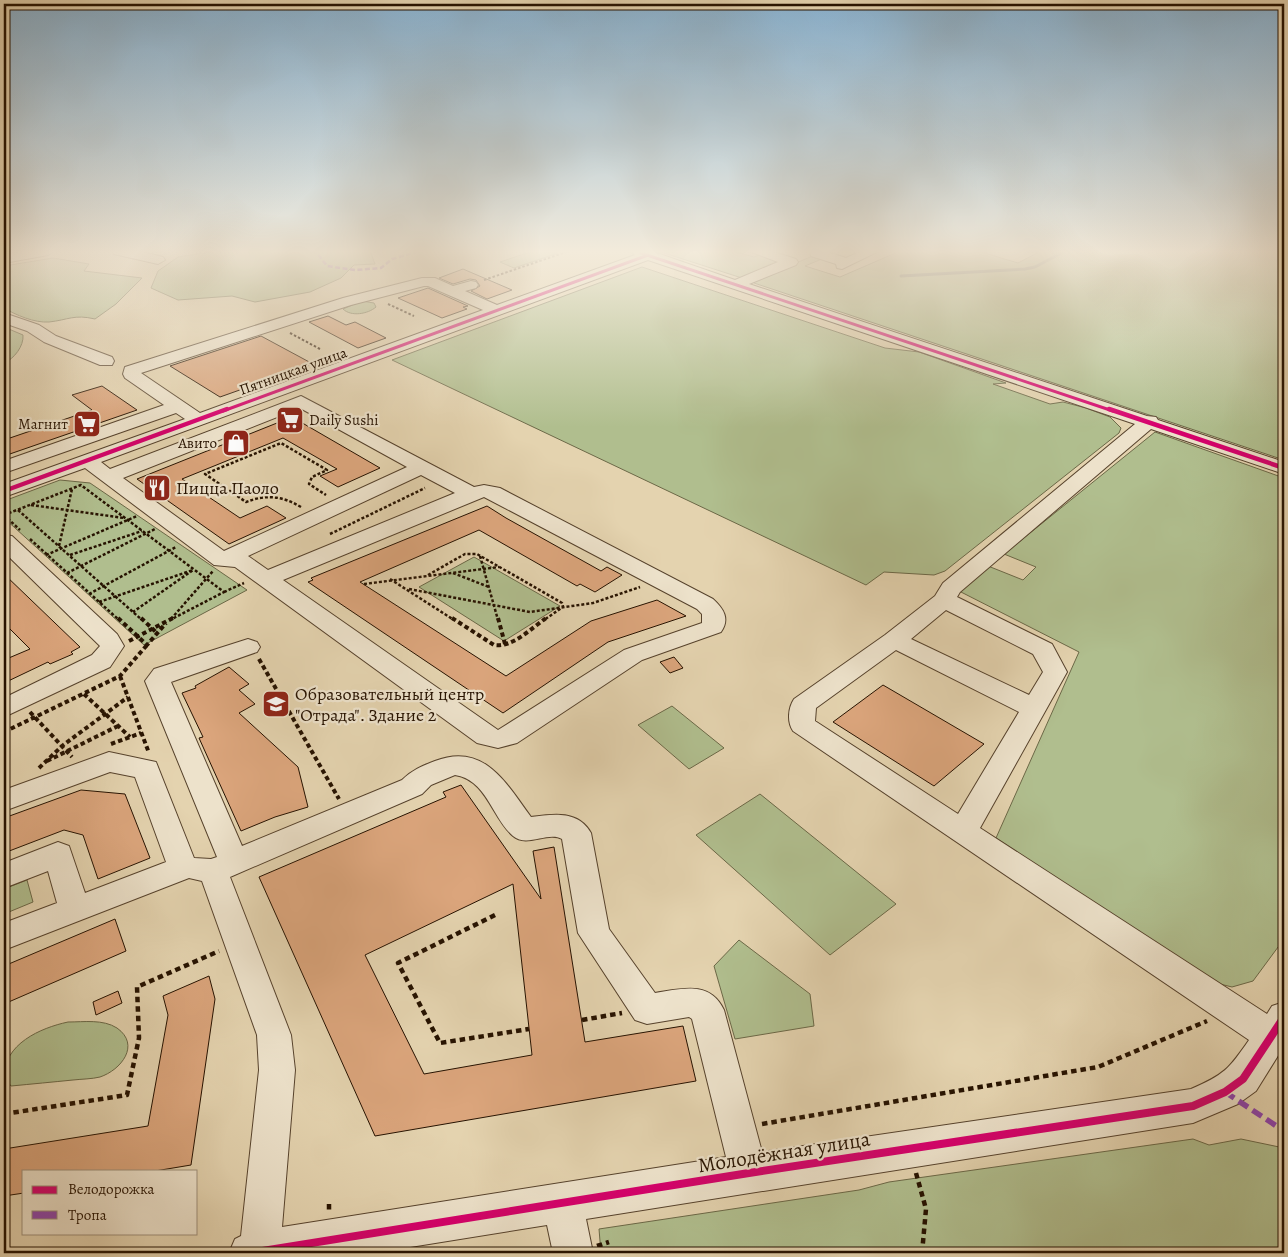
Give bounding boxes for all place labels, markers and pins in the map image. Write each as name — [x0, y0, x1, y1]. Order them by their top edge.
supermarket icon: Daily Sushi — [275, 405, 305, 435]
supermarket icon: Магнит — [72, 409, 102, 439]
place label: Daily Sushi — [309, 410, 378, 430]
place label: Магнит — [18, 414, 68, 434]
shop icon: Авито — [221, 428, 251, 458]
place label: Авито — [177, 433, 217, 453]
restaurant icon: Пицца Паоло — [142, 473, 172, 503]
place label: Пицца Паоло — [176, 476, 279, 500]
place label: Образовательный центр "Отрада". Здание 2 — [295, 682, 484, 727]
school or university icon: Образовательный центр "Отрада". Здание 2 — [261, 689, 291, 719]

